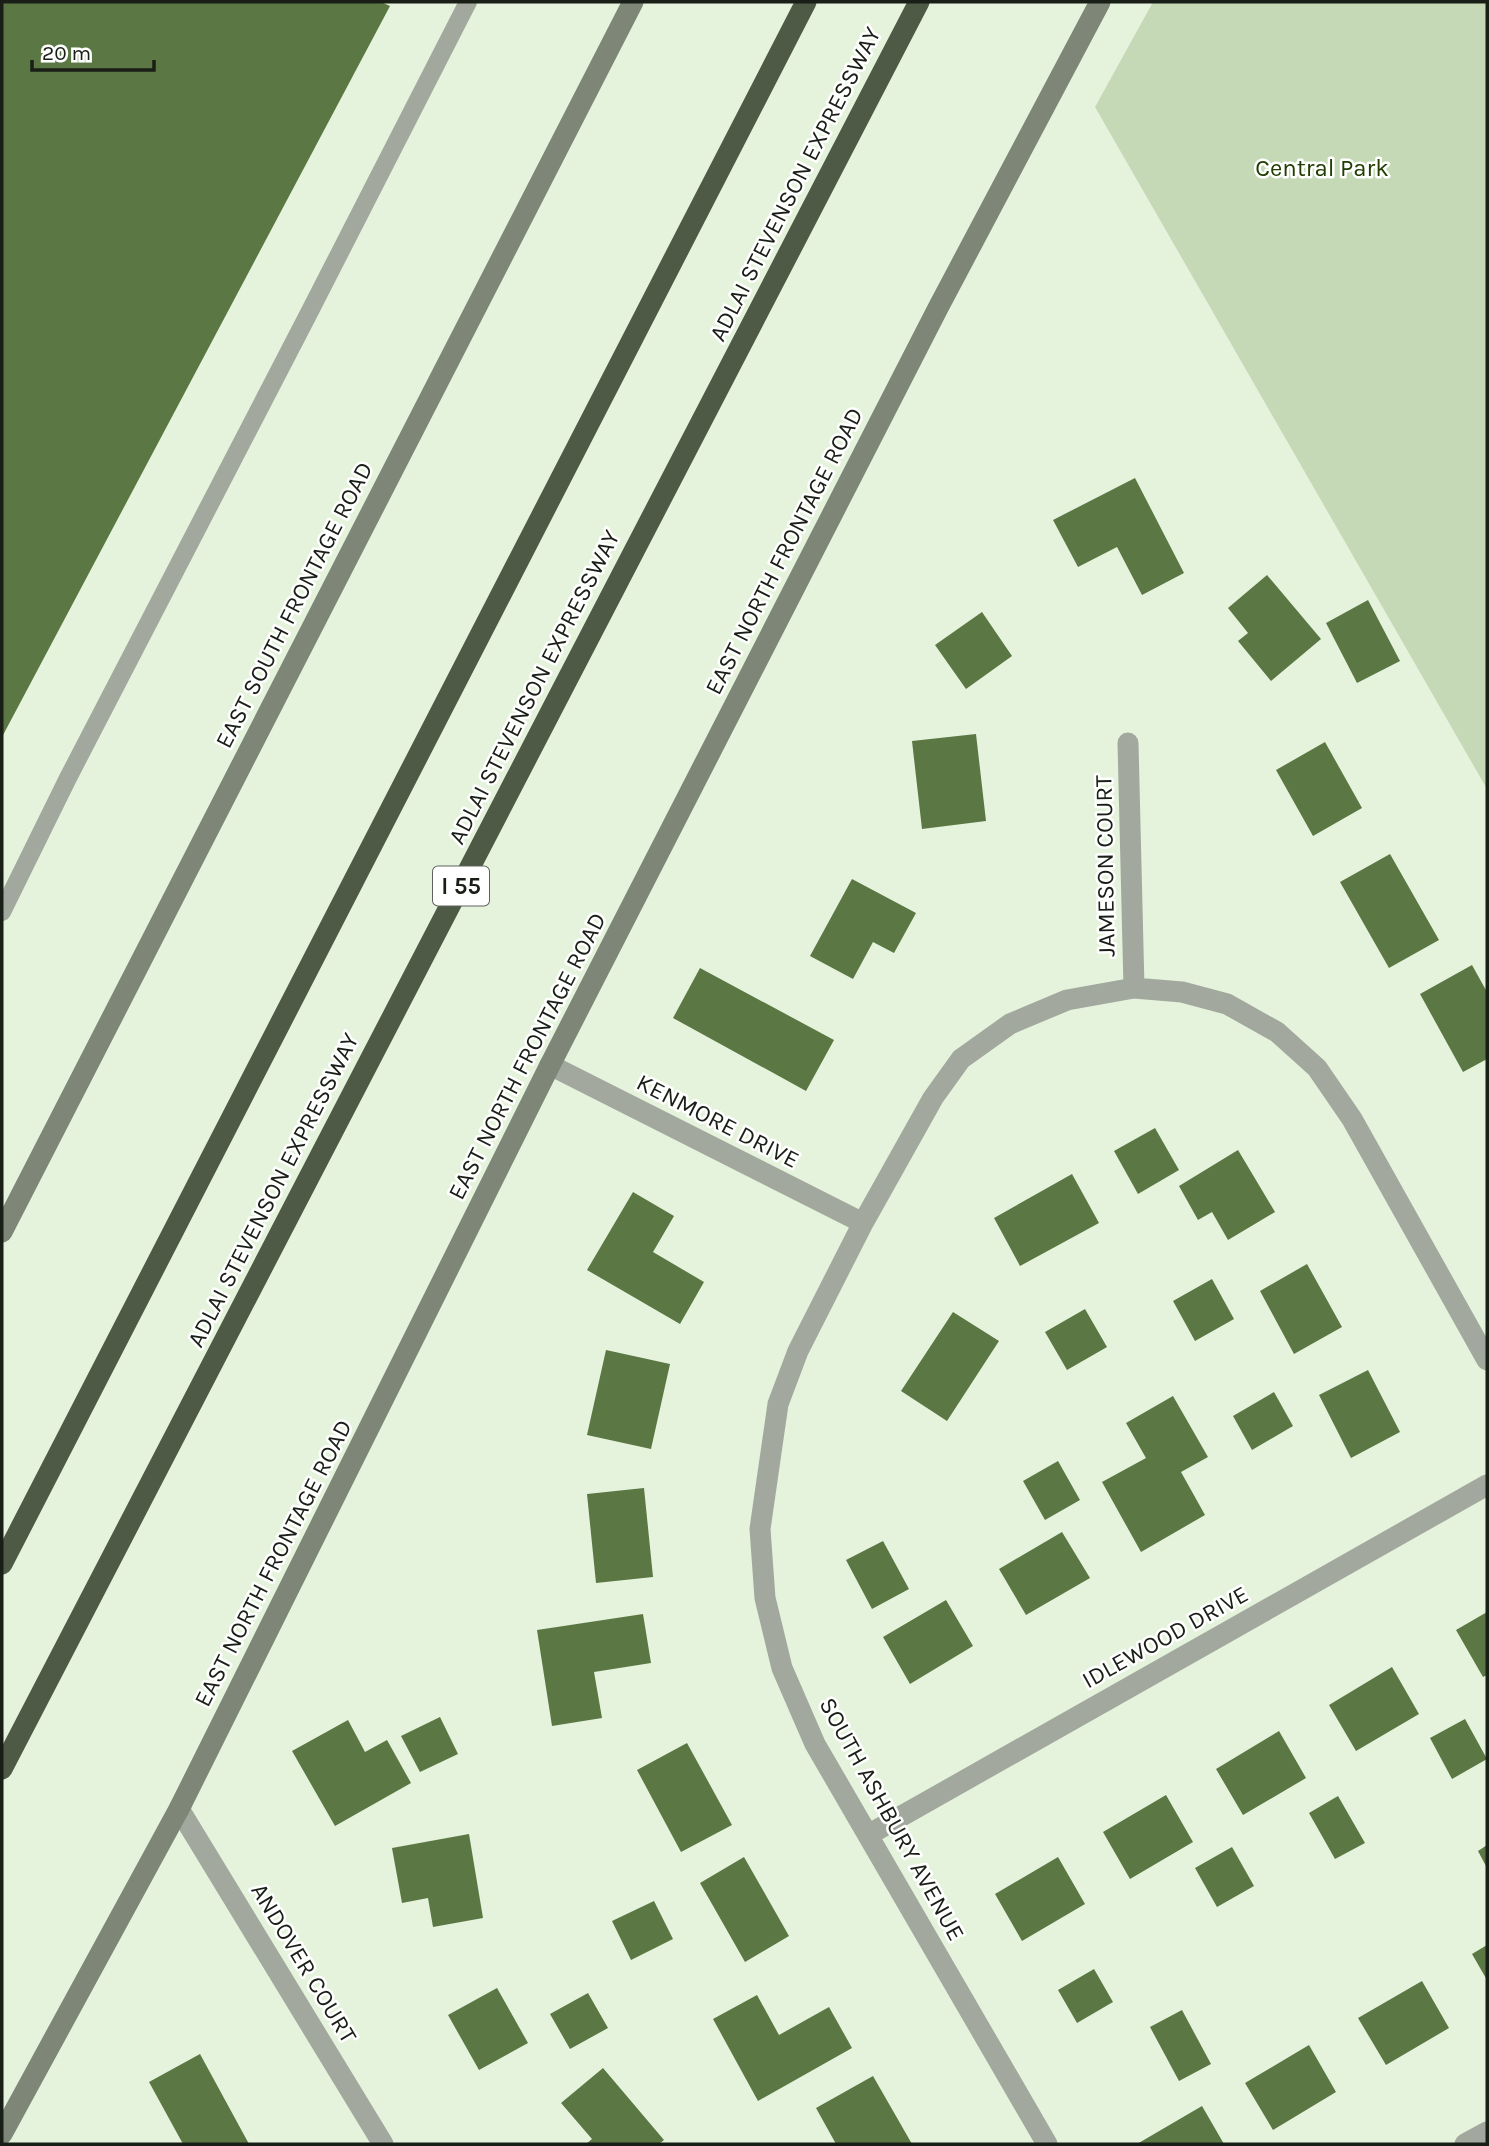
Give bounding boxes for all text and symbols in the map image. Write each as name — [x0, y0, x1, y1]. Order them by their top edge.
street label: ADLAI STEVENSON EXPRESSWAY — [703, 22, 887, 346]
scale bar — [32, 28, 154, 72]
text: 20 m — [42, 41, 91, 65]
park label: Central Park — [1255, 154, 1389, 182]
street label: EAST NORTH FRONTAGE ROAD — [699, 403, 869, 699]
street label: EAST SOUTH FRONTAGE ROAD — [209, 457, 379, 753]
street label: ADLAI STEVENSON EXPRESSWAY — [442, 525, 626, 849]
street label: JAMESON COURT — [1089, 775, 1121, 957]
road number: I 55 — [433, 866, 489, 906]
street label: EAST NORTH FRONTAGE ROAD — [442, 908, 612, 1204]
street label: ADLAI STEVENSON EXPRESSWAY — [181, 1028, 365, 1352]
street label: KENMORE DRIVE — [632, 1068, 804, 1174]
street label: EAST NORTH FRONTAGE ROAD — [188, 1415, 358, 1711]
street label: IDLEWOOD DRIVE — [1077, 1580, 1253, 1694]
street label: SOUTH ASHBURY AVENUE — [813, 1693, 971, 1945]
street label: ANDOVER COURT — [245, 1878, 363, 2048]

